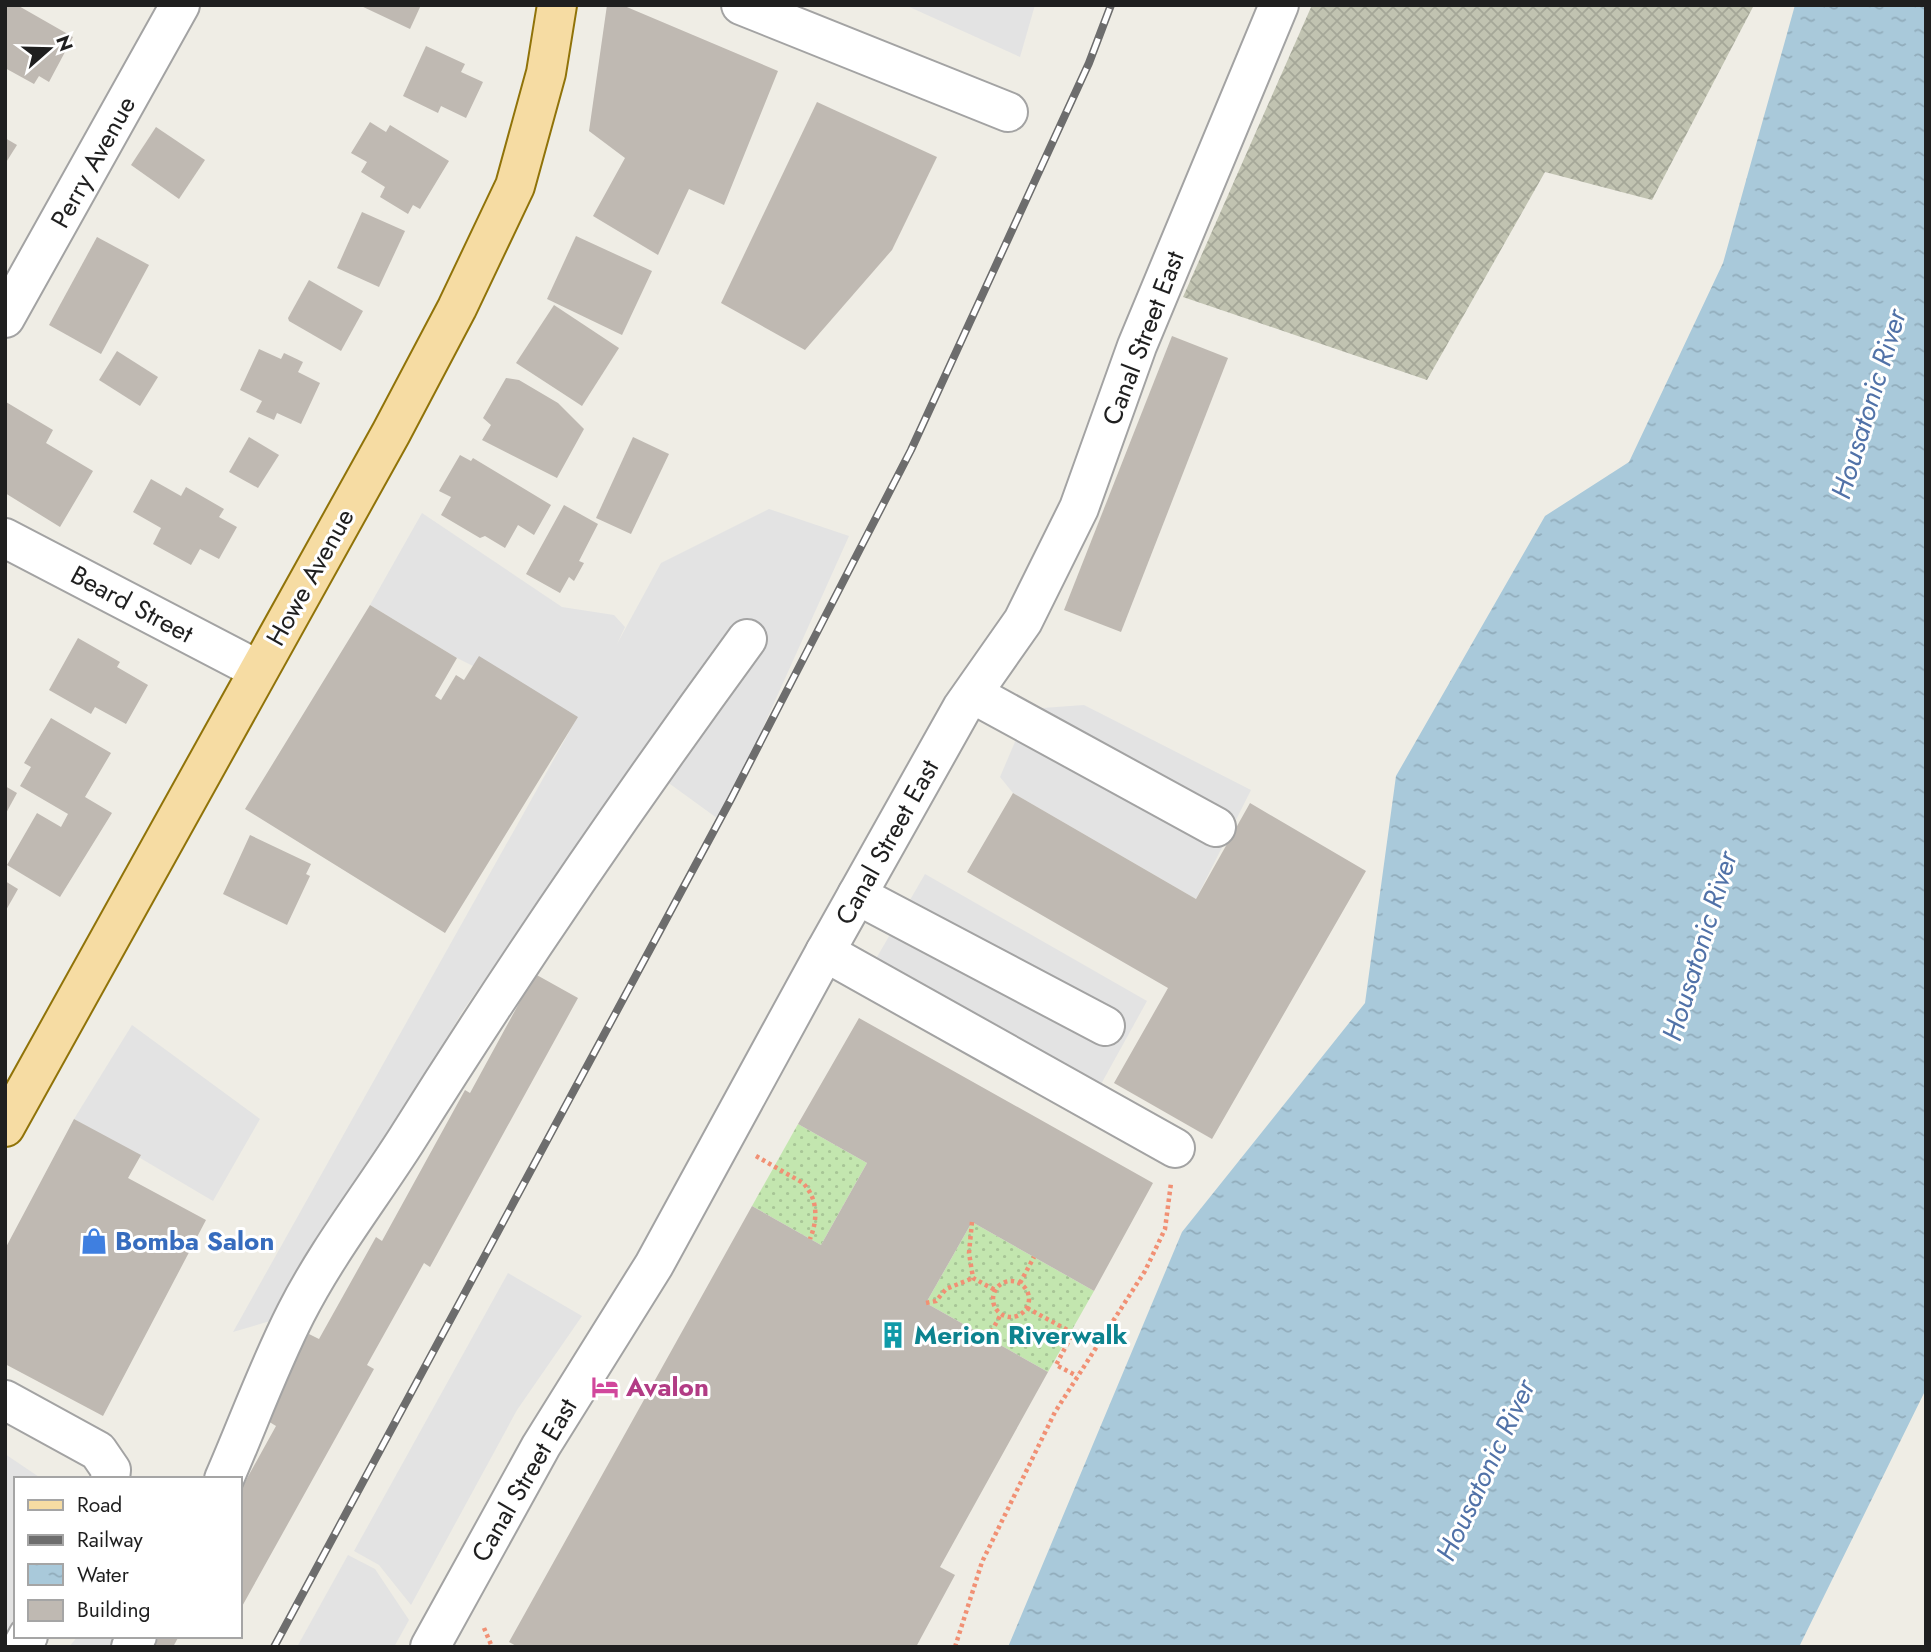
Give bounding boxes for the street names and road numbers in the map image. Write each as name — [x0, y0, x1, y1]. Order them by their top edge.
street label: Perry Avenue — [41, 89, 145, 235]
street label: Canal Street East — [1092, 245, 1194, 431]
street label: Howe Avenue — [257, 501, 363, 653]
street label: Beard Street — [64, 556, 201, 653]
street label: Canal Street East — [826, 752, 948, 932]
street label: Canal Street East — [462, 1390, 587, 1569]

